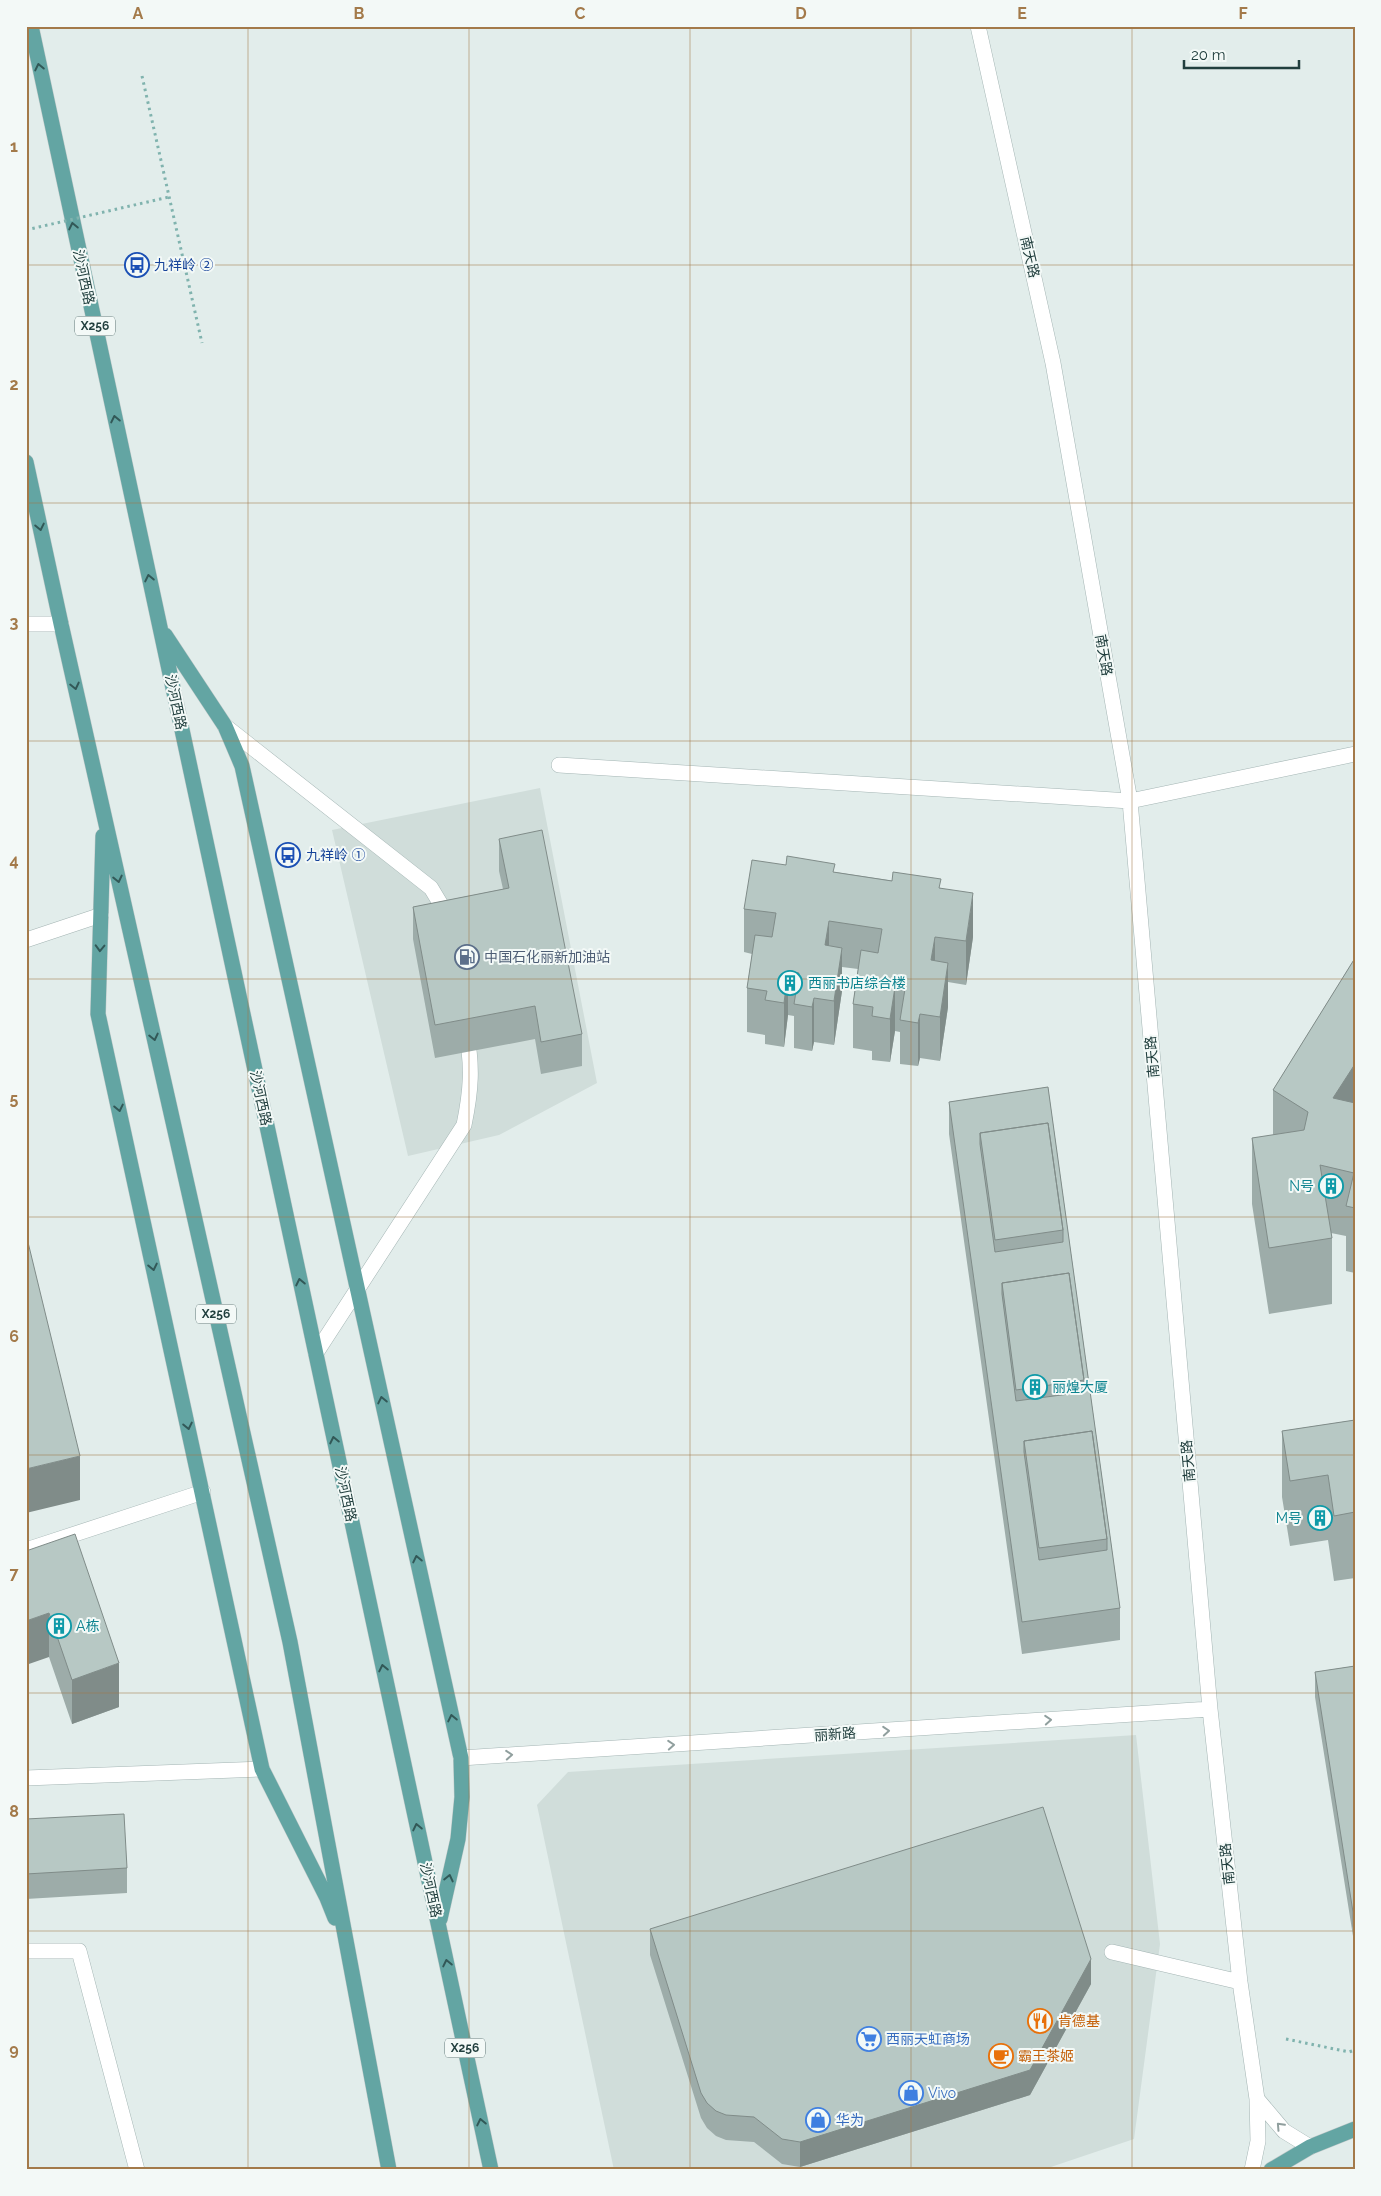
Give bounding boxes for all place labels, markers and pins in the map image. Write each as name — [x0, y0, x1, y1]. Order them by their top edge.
bus stop icon: 九祥岭 ② — [124, 252, 150, 278]
place label: 九祥岭 ② — [154, 257, 214, 273]
bus stop icon: 九祥岭 ① — [275, 842, 301, 868]
place label: 九祥岭 ① — [306, 847, 366, 863]
fuel station icon: 中国石化丽新加油站 — [454, 944, 480, 970]
place label: 中国石化丽新加油站 — [484, 949, 610, 965]
building icon: 西丽书店综合楼 — [777, 970, 803, 996]
place label: 西丽书店综合楼 — [808, 975, 906, 991]
building icon: N号 — [1318, 1173, 1344, 1199]
place label: N号 — [1289, 1178, 1314, 1194]
building icon: 丽煌大厦 — [1022, 1374, 1048, 1400]
place label: 丽煌大厦 — [1052, 1379, 1108, 1395]
building icon: M号 — [1307, 1505, 1333, 1531]
place label: M号 — [1276, 1510, 1302, 1526]
building icon: A栋 — [46, 1613, 72, 1639]
place label: A栋 — [76, 1618, 99, 1634]
restaurant icon: 肯德基 — [1027, 2008, 1053, 2034]
place label: 肯德基 — [1058, 2013, 1100, 2029]
supermarket icon: 西丽天虹商场 — [856, 2026, 882, 2052]
place label: 西丽天虹商场 — [886, 2031, 970, 2047]
cafe icon: 霸王茶姬 — [988, 2043, 1014, 2069]
place label: 霸王茶姬 — [1018, 2048, 1074, 2064]
shop icon: Vivo — [898, 2080, 924, 2106]
place label: Vivo — [928, 2085, 956, 2101]
shop icon: 华为 — [805, 2107, 831, 2133]
place label: 华为 — [836, 2112, 864, 2128]

